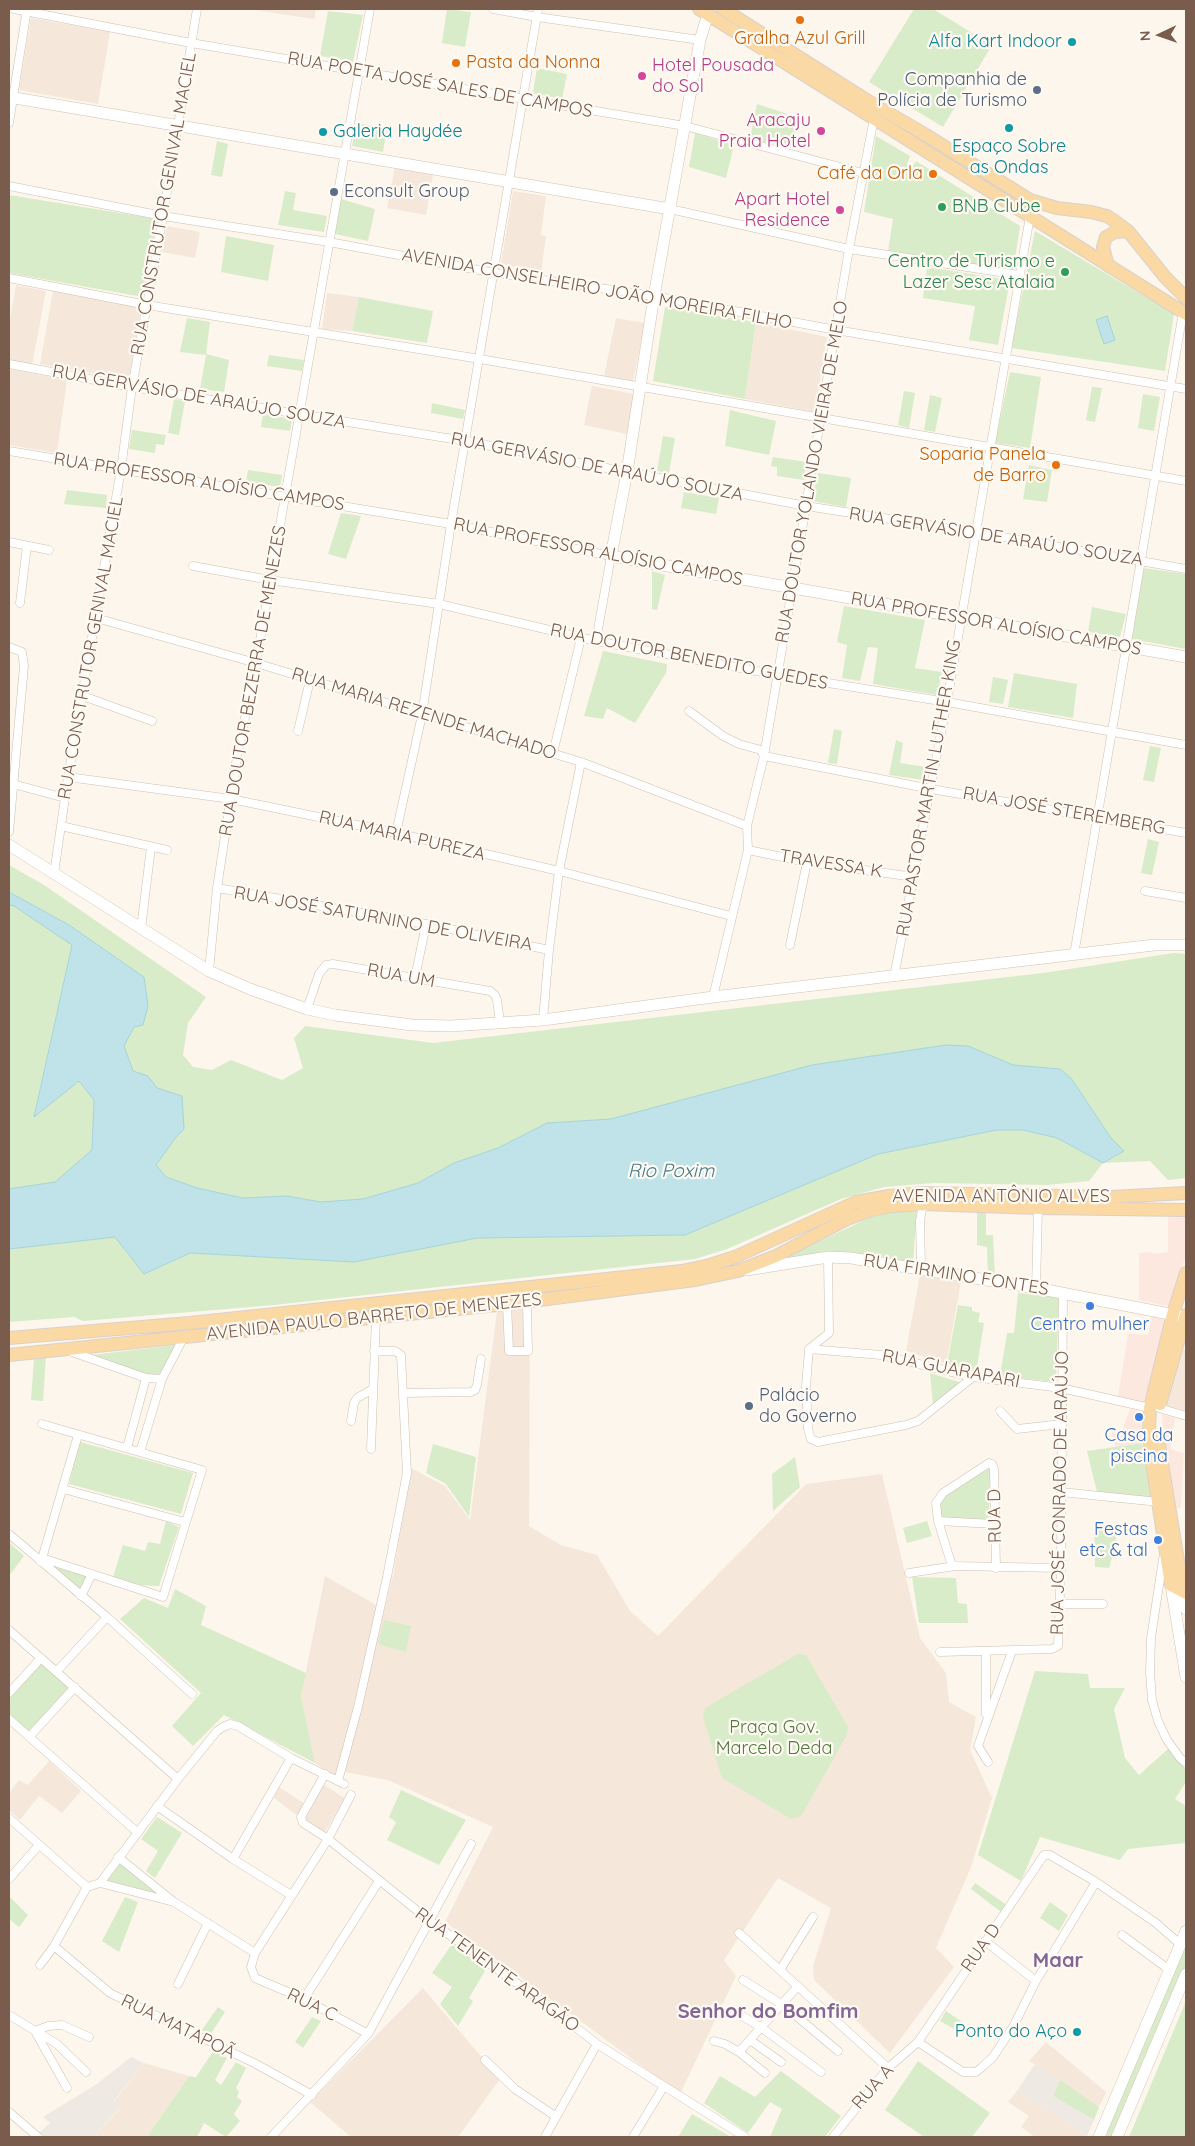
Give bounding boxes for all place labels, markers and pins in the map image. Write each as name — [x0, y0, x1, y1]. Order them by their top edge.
marker: Gralha Azul Grill — [794, 14, 806, 26]
place label: Gralha Azul Grill — [734, 28, 866, 50]
place label: Alfa Kart Indoor — [928, 31, 1062, 53]
marker: Alfa Kart Indoor — [1066, 36, 1078, 48]
place label: Pasta da Nonna — [466, 52, 600, 74]
place label: Hotel Pousada do Sol — [652, 55, 774, 98]
marker: Pasta da Nonna — [450, 57, 462, 69]
place label: Companhia de Polícia de Turismo — [877, 69, 1027, 112]
marker: Hotel Pousada do Sol — [636, 70, 648, 82]
marker: Companhia de Polícia de Turismo — [1031, 84, 1043, 96]
place label: Aracaju Praia Hotel — [719, 110, 811, 152]
place label: Galeria Haydée — [333, 121, 463, 143]
marker: Espaço Sobre as Ondas — [1003, 122, 1015, 134]
marker: Aracaju Praia Hotel — [815, 125, 827, 137]
marker: Galeria Haydée — [317, 126, 329, 138]
place label: Espaço Sobre as Ondas — [952, 136, 1066, 178]
place label: Café da Orla — [817, 163, 923, 185]
marker: Café da Orla — [927, 168, 939, 180]
place label: Econsult Group — [344, 181, 470, 203]
marker: Econsult Group — [328, 186, 340, 198]
place label: Apart Hotel Residence — [734, 189, 830, 232]
place label: BNB Clube — [952, 196, 1041, 218]
marker: BNB Clube — [936, 201, 948, 213]
marker: Apart Hotel Residence — [834, 204, 846, 216]
place label: Centro de Turismo e Lazer Sesc Atalaia — [888, 251, 1055, 294]
marker: Centro de Turismo e Lazer Sesc Atalaia — [1059, 266, 1071, 278]
place label: Soparia Panela de Barro — [919, 444, 1046, 486]
marker: Soparia Panela de Barro — [1050, 459, 1062, 471]
marker: Centro mulher — [1084, 1300, 1096, 1312]
place label: Centro mulher — [1031, 1314, 1149, 1336]
place label: Palácio do Governo — [759, 1385, 857, 1428]
marker: Palácio do Governo — [743, 1400, 755, 1412]
marker: Casa da piscina — [1133, 1411, 1145, 1423]
place label: Casa da piscina — [1105, 1425, 1173, 1468]
place label: Festas etc & tal — [1079, 1519, 1148, 1562]
marker: Festas etc & tal — [1152, 1534, 1164, 1546]
place label: Ponto do Aço — [955, 2021, 1067, 2043]
marker: Ponto do Aço — [1071, 2026, 1083, 2038]

